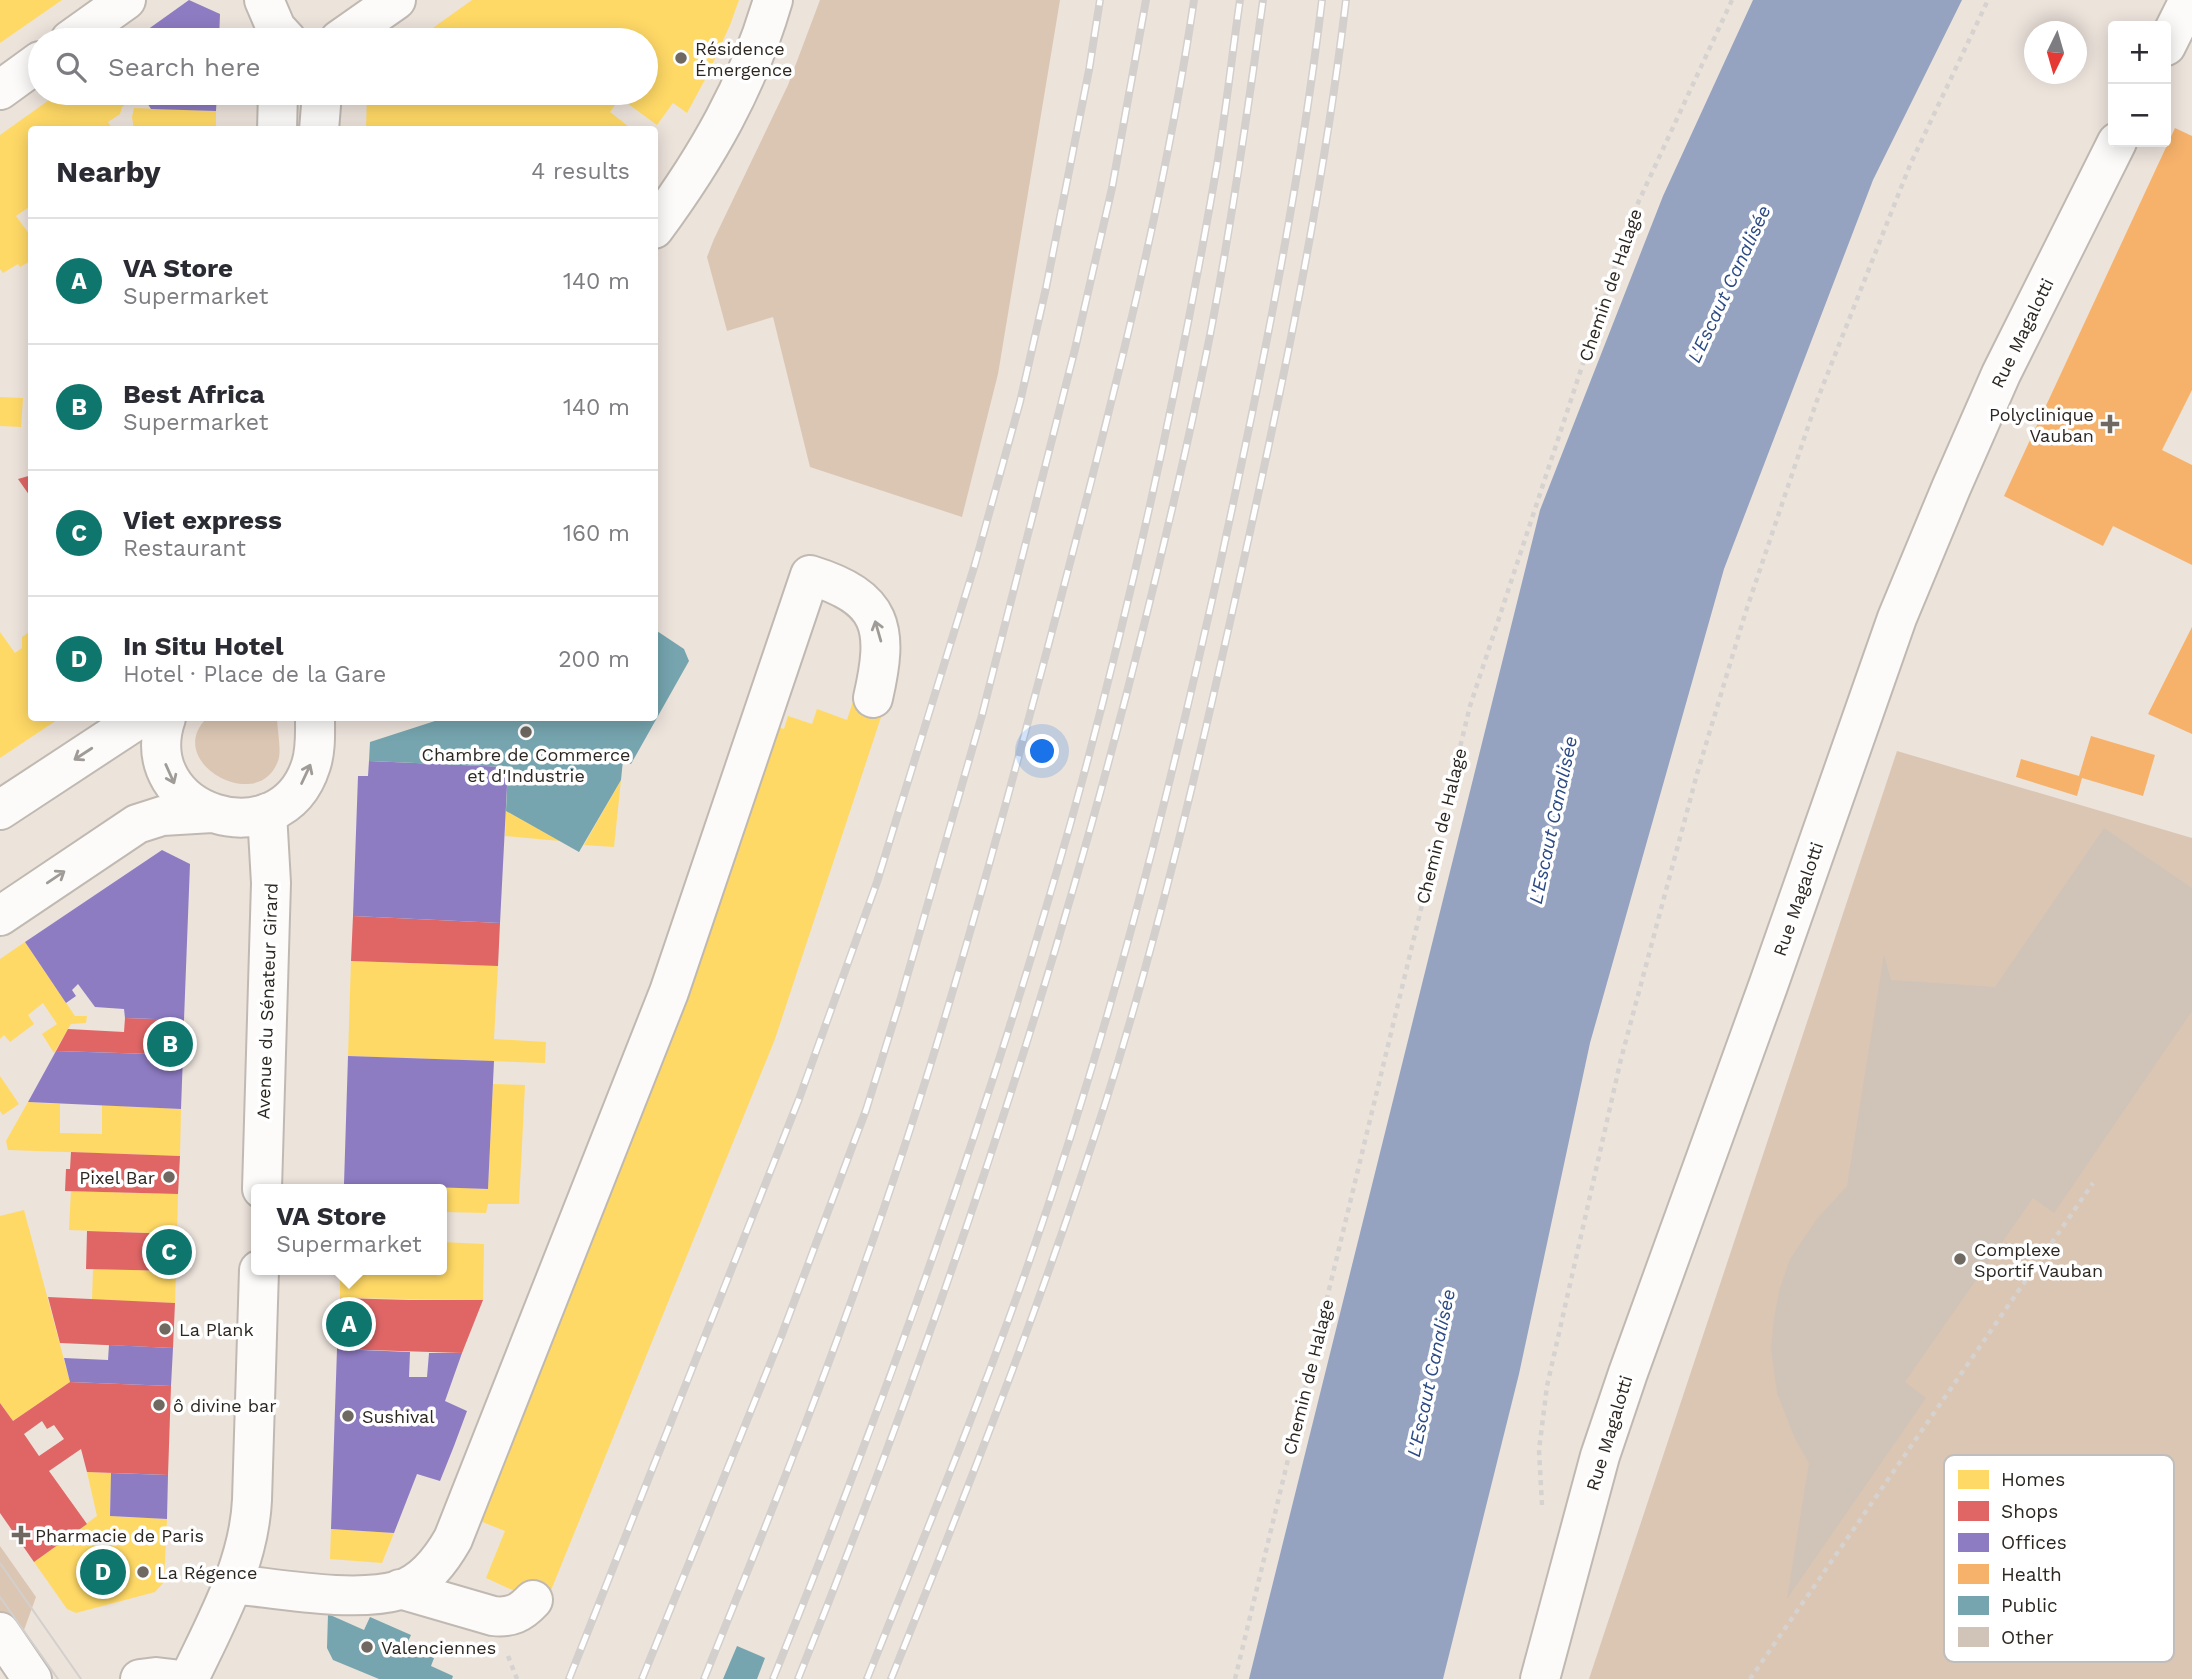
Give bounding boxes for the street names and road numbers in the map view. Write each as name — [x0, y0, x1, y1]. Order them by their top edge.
street label: Chemin de Halage — [1574, 206, 1646, 364]
street label: Rue Magalotti — [1986, 275, 2058, 391]
street label: Chemin de Halage — [1411, 746, 1471, 906]
street label: Rue Magalotti — [1769, 839, 1827, 959]
street label: Avenue du Sénateur Girard — [252, 882, 282, 1120]
street label: Chemin de Halage — [1278, 1297, 1338, 1457]
street label: Rue Magalotti — [1581, 1373, 1637, 1493]

